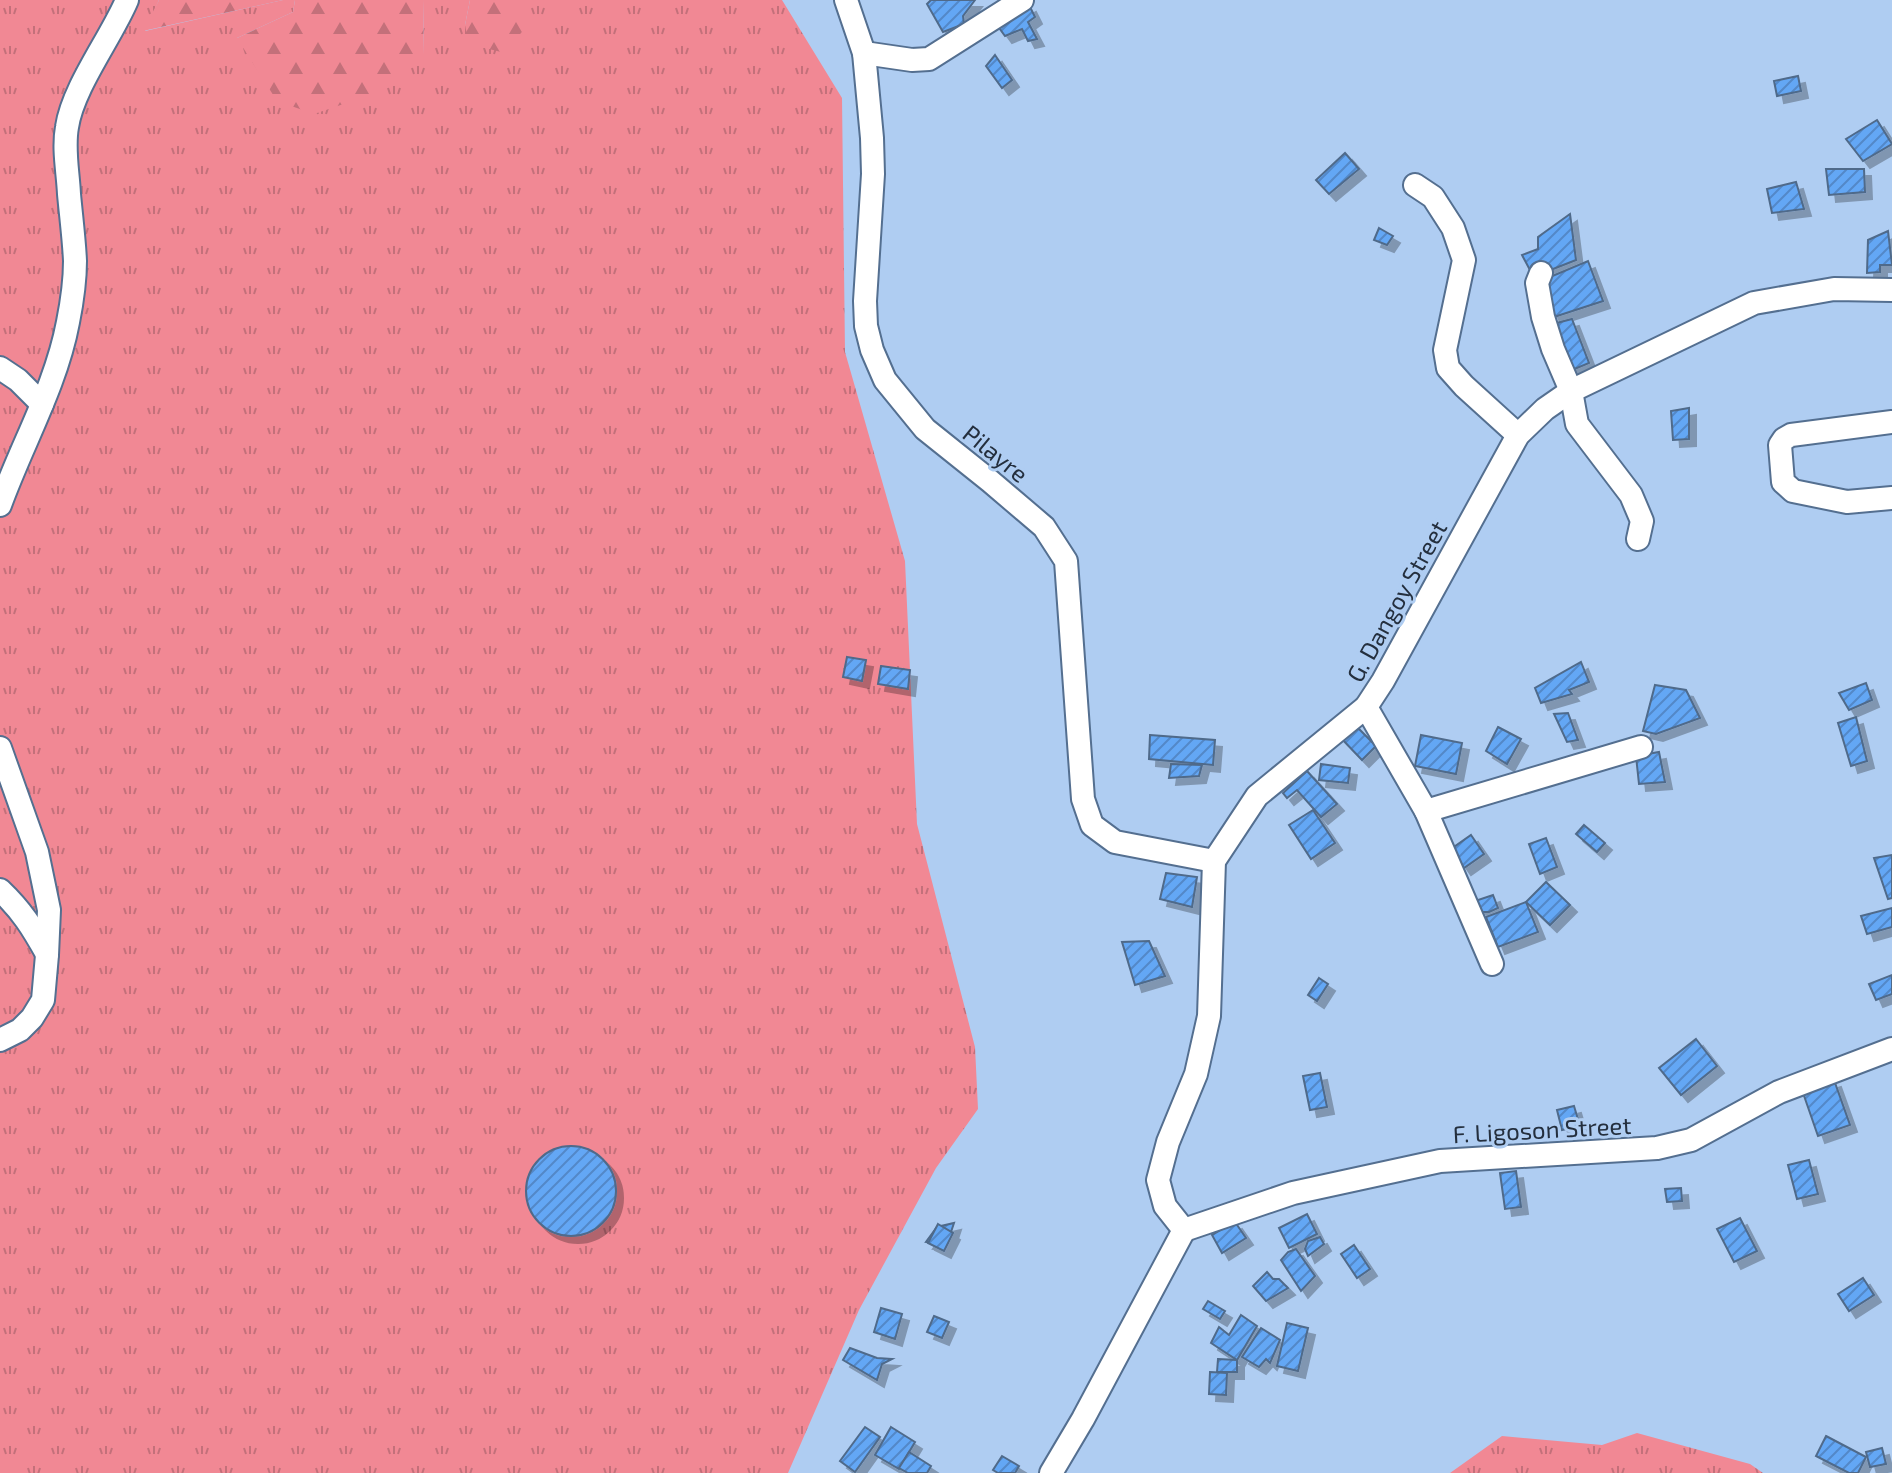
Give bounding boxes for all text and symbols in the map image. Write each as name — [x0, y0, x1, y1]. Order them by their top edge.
street label: Pilayre — [958, 418, 1034, 488]
street label: G. Dangoy Street — [1340, 515, 1452, 687]
street label: F. Ligoson Street — [1452, 1110, 1632, 1148]

